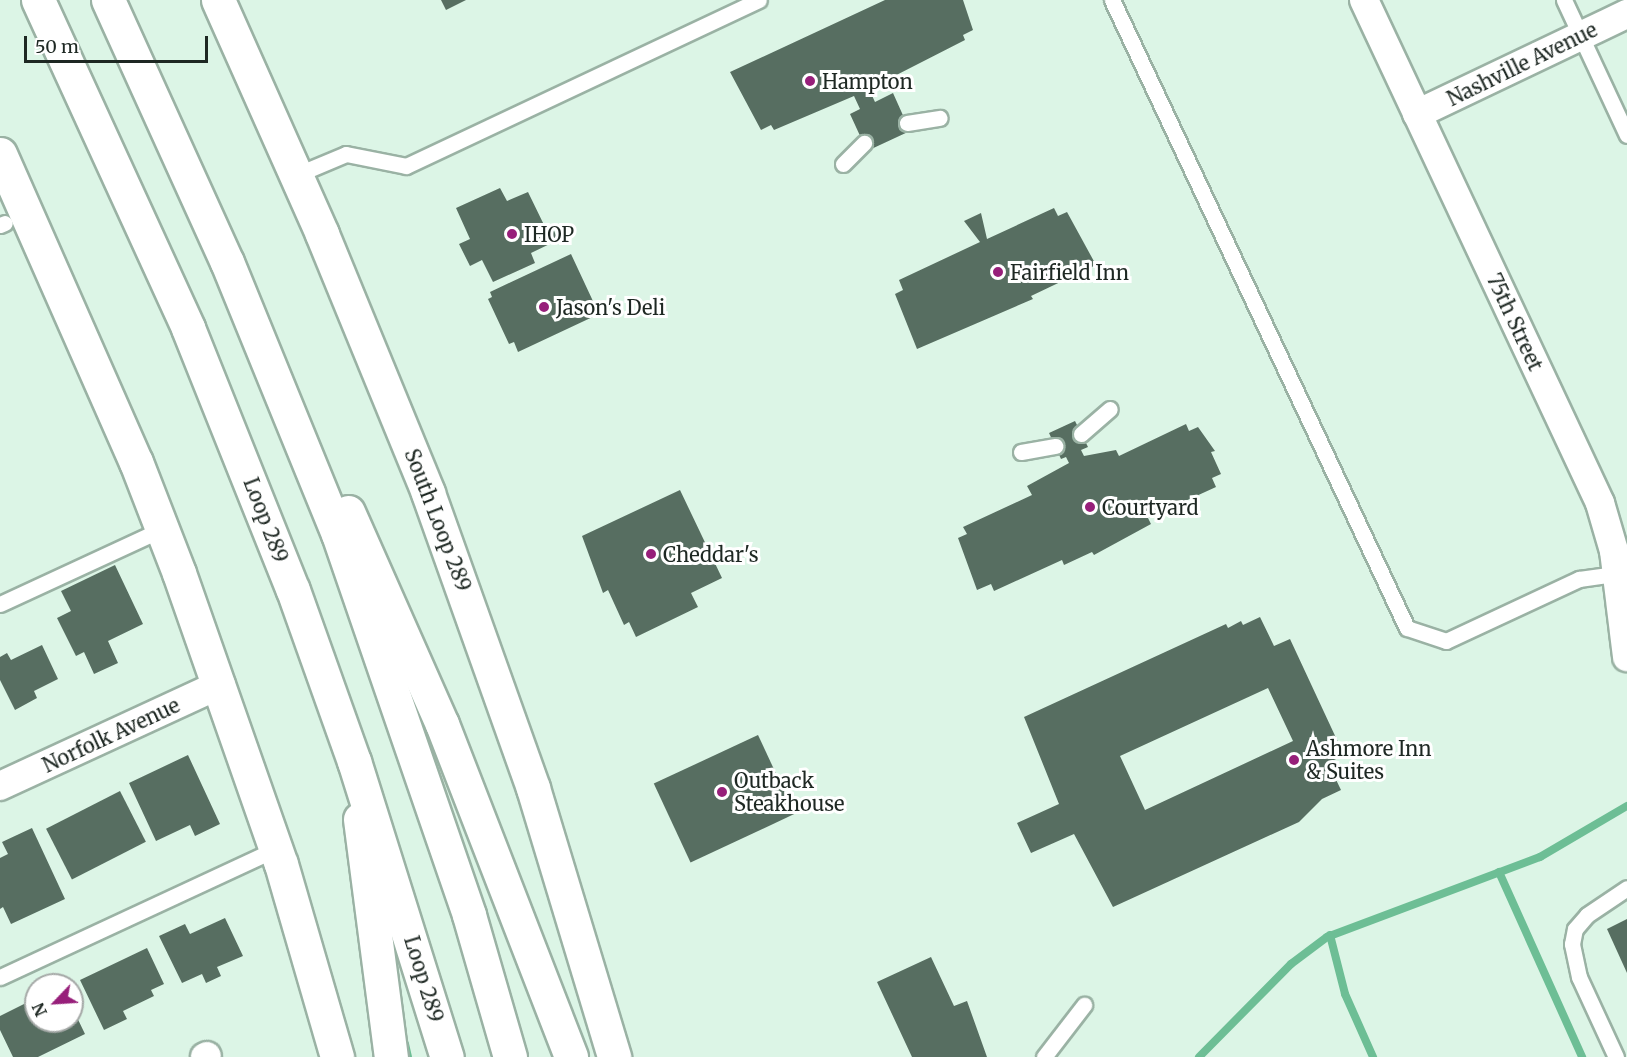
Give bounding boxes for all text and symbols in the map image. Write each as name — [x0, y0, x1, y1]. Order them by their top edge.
street label: Nashville Avenue — [1443, 17, 1601, 111]
scale bar — [27, 24, 212, 62]
text: 50 m — [35, 35, 79, 58]
place label: Hampton — [822, 69, 913, 93]
marker: Hampton — [803, 74, 817, 88]
place label: IHOP — [524, 222, 574, 246]
marker: IHOP — [505, 227, 519, 241]
place label: Fairfield Inn — [1010, 260, 1129, 284]
marker: Fairfield Inn — [991, 265, 1005, 279]
street label: 75th Street — [1482, 270, 1548, 374]
place label: Jason's Deli — [556, 295, 665, 319]
marker: Jason's Deli — [537, 300, 551, 314]
street label: South Loop 289 — [400, 445, 476, 595]
street label: Loop 289 — [239, 474, 293, 566]
place label: Courtyard — [1102, 495, 1198, 519]
marker: Courtyard — [1083, 500, 1097, 514]
place label: Cheddar's — [663, 542, 759, 566]
marker: Cheddar's — [644, 547, 658, 561]
street label: Norfolk Avenue — [39, 693, 183, 777]
place label: Ashmore Inn & Suites — [1306, 736, 1432, 783]
marker: Ashmore Inn & Suites — [1287, 753, 1301, 767]
place label: Outback Steakhouse — [734, 768, 844, 815]
marker: Outback Steakhouse — [715, 785, 729, 799]
street label: Loop 289 — [400, 933, 448, 1025]
north arrow — [24, 973, 84, 1033]
text: N — [28, 1000, 51, 1020]

